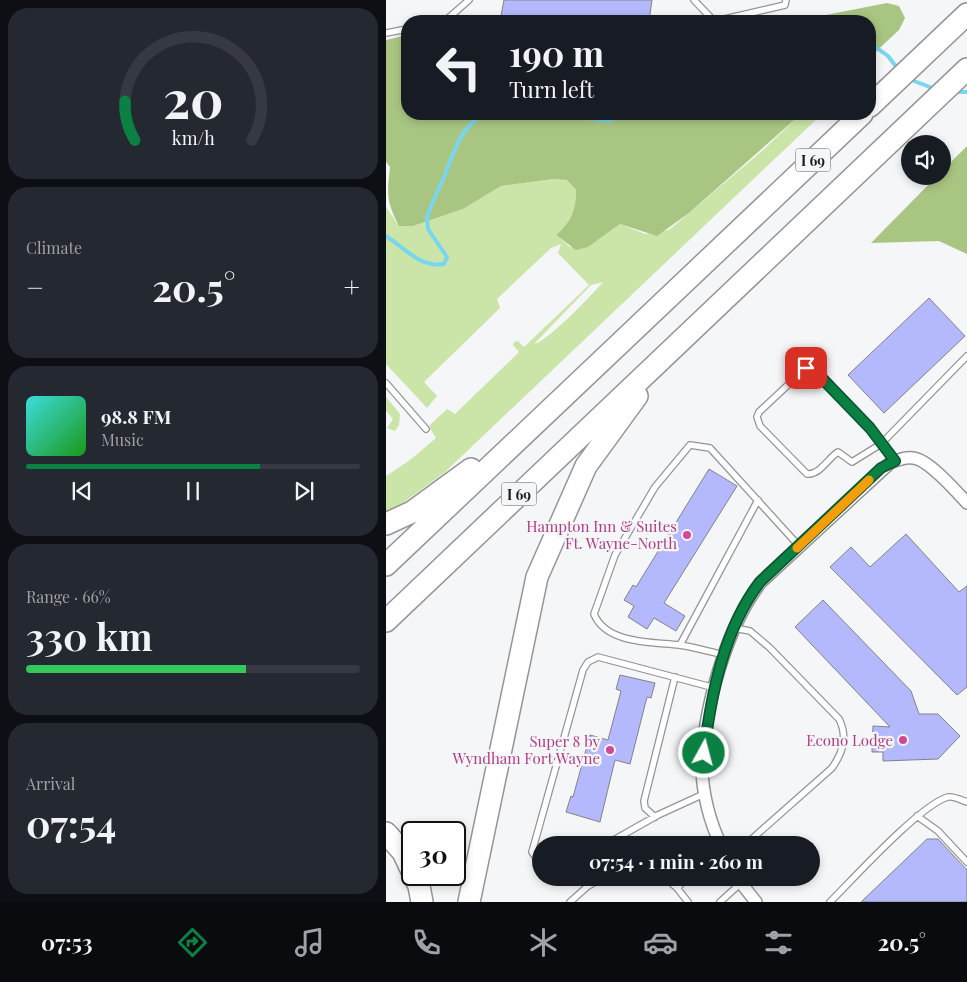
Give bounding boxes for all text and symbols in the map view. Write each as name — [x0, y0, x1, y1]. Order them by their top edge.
text: 190 m — [509, 29, 604, 76]
icon: left — [426, 35, 491, 100]
text: 20 — [163, 63, 223, 132]
text: Turn left — [509, 74, 594, 104]
text: km/h — [172, 126, 215, 149]
map controls — [901, 135, 951, 185]
button: sound — [901, 135, 951, 185]
road number: I 69 — [796, 148, 830, 172]
text: Climate — [26, 237, 82, 258]
text: 20.5° — [152, 261, 235, 312]
text: − — [26, 268, 44, 305]
text: + — [344, 268, 360, 305]
pin — [785, 347, 827, 389]
icon: arrive — [792, 354, 820, 382]
text: 98.8 FM — [101, 403, 171, 429]
text: Music — [101, 429, 144, 450]
icon: previous — [68, 477, 96, 505]
icon: pause — [179, 477, 207, 505]
icon: next — [290, 477, 318, 505]
road number: I 69 — [502, 482, 536, 506]
place label: Hampton Inn & Suites Ft. Wayne-North — [526, 516, 677, 553]
marker: Hampton Inn & Suites Ft. Wayne-North — [681, 529, 693, 541]
text: Range · 66% — [26, 586, 111, 607]
text: 330 km — [26, 610, 153, 661]
position arrow — [677, 726, 729, 778]
place label: Econo Lodge — [806, 730, 893, 750]
place label: Super 8 by Wyndham Fort Wayne — [451, 731, 600, 768]
marker: Econo Lodge — [897, 734, 909, 746]
marker: Super 8 by Wyndham Fort Wayne — [604, 744, 616, 756]
text: Arrival — [26, 773, 75, 794]
text: 07:54 — [26, 797, 116, 848]
speed limit sign: 30 — [401, 821, 466, 886]
text: 07:54 · 1 min · 260 m — [589, 848, 763, 874]
icon: directions — [175, 925, 210, 960]
icon: music — [292, 925, 327, 960]
icon: phone — [409, 925, 444, 960]
icon: climate — [526, 925, 561, 960]
icon: car — [643, 925, 678, 960]
icon: filters — [761, 925, 796, 960]
text: 07:53 — [41, 927, 93, 957]
text: 20.5° — [878, 927, 926, 957]

